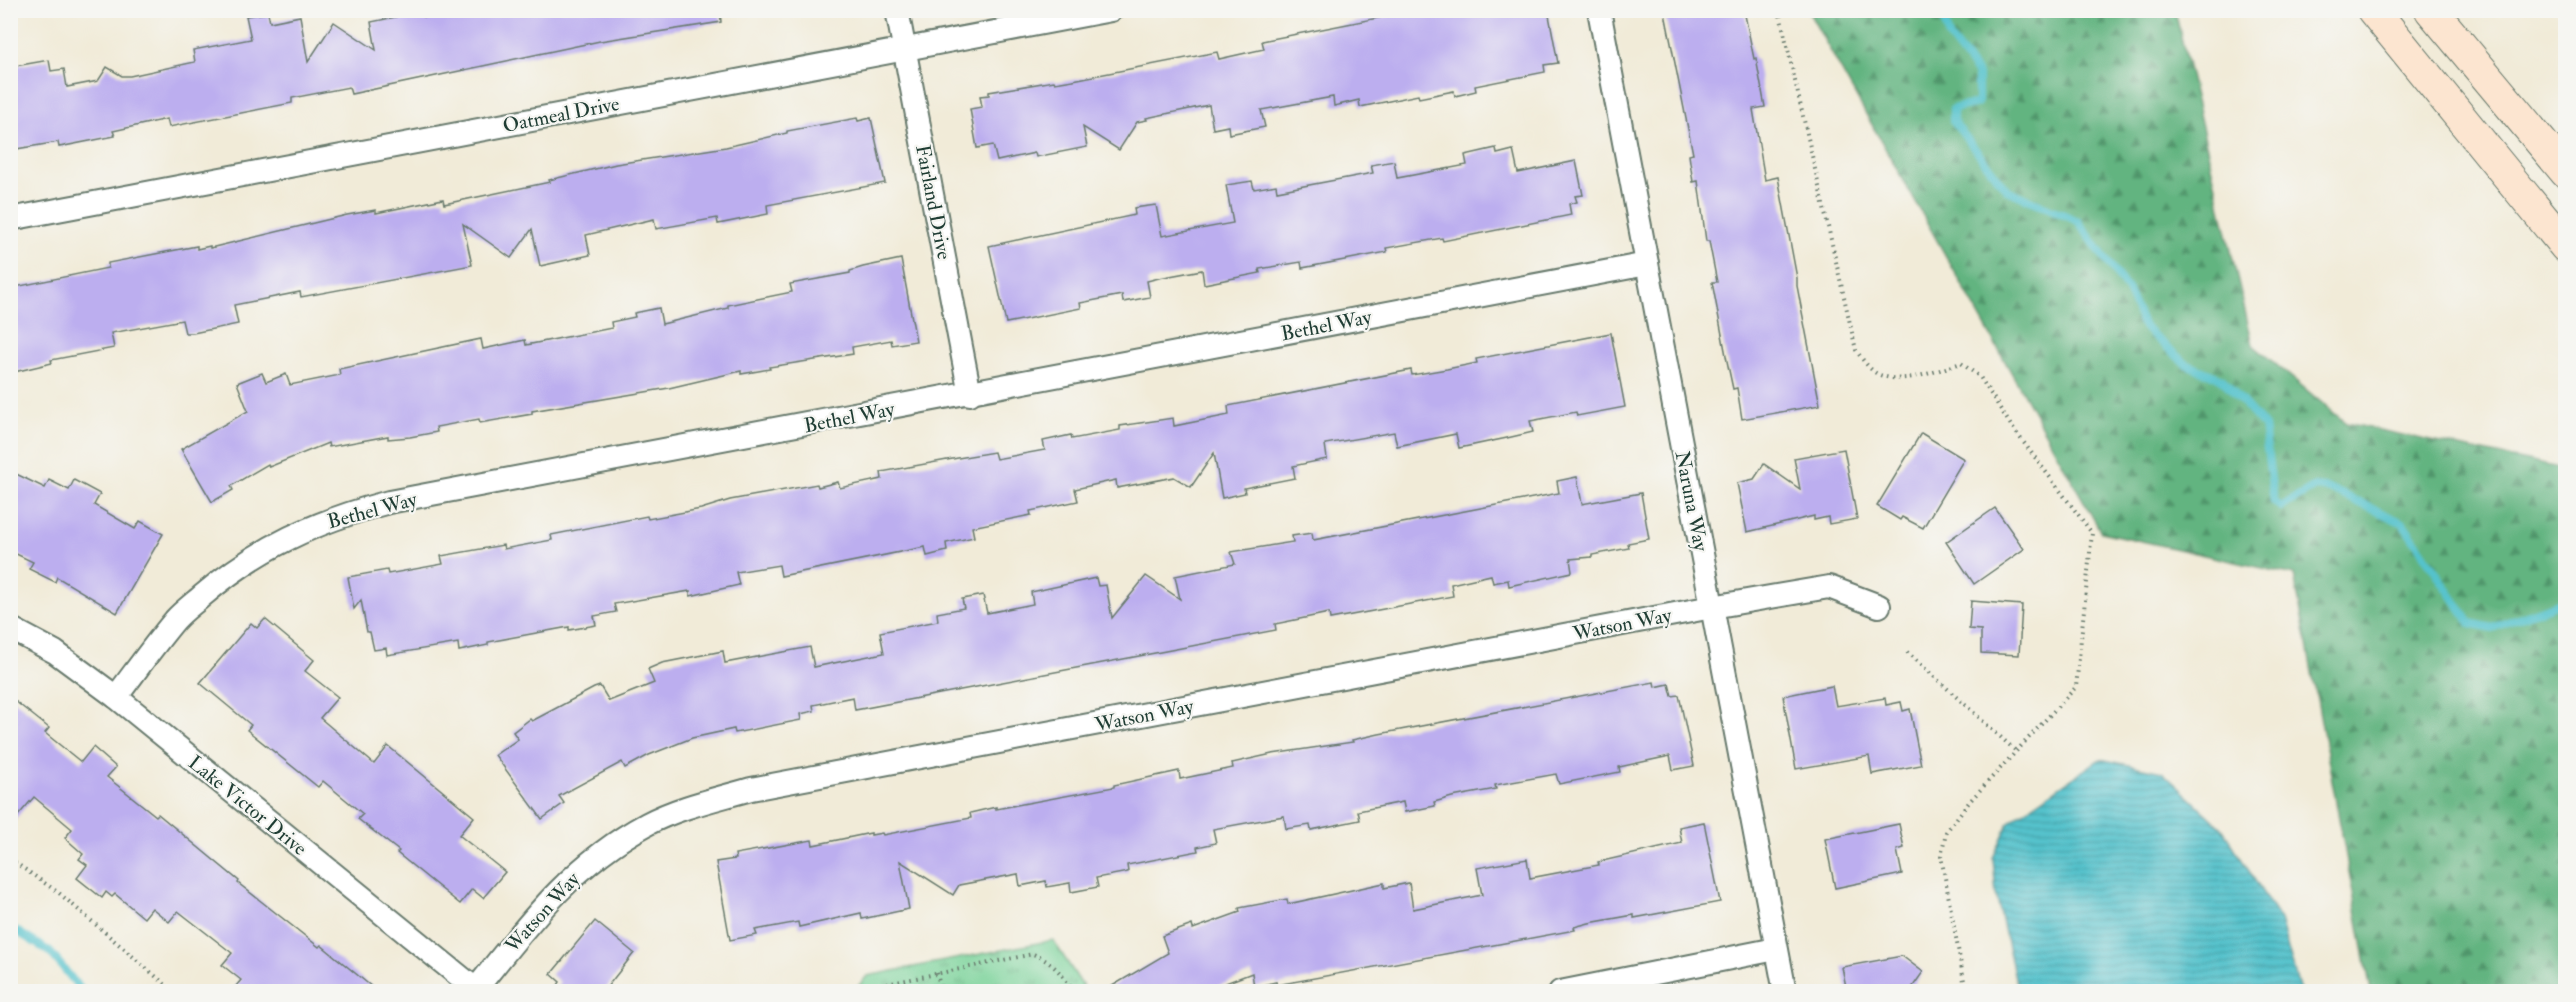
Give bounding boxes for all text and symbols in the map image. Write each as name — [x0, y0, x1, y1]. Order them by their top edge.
street label: Oatmeal Drive — [501, 91, 621, 138]
street label: Fairland Drive — [910, 143, 957, 262]
street label: Bethel Way — [1279, 304, 1375, 346]
street label: Bethel Way — [802, 396, 898, 438]
street label: Naruna Way — [1670, 449, 1714, 555]
street label: Bethel Way — [325, 486, 421, 534]
street label: Watson Way — [1570, 602, 1675, 646]
street label: Watson Way — [1092, 693, 1197, 737]
street label: Lake Victor Drive — [183, 750, 312, 861]
street label: Watson Way — [499, 866, 586, 959]

